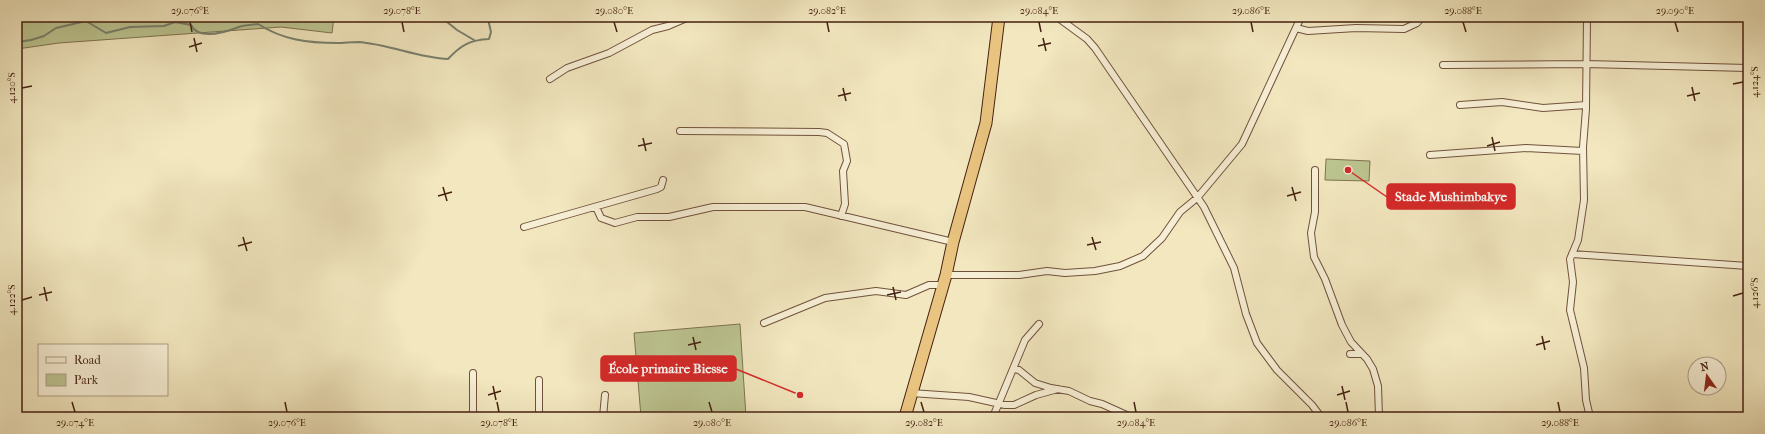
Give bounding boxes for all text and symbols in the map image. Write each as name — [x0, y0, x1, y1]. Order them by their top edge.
text: 29.076°E — [171, 5, 209, 17]
text: 29.078°E — [383, 5, 421, 17]
text: 29.080°E — [595, 5, 633, 17]
text: 29.082°E — [808, 5, 846, 17]
text: 29.084°E — [1020, 5, 1058, 17]
text: 29.086°E — [1232, 5, 1270, 17]
text: 29.088°E — [1444, 5, 1482, 17]
text: 29.090°E — [1656, 5, 1694, 17]
text: 4.124°S — [1749, 66, 1761, 98]
text: 4.120°S — [6, 72, 18, 104]
callout: Stade Mushimbakye — [1387, 184, 1515, 209]
text: Stade Mushimbakye — [1395, 189, 1508, 205]
text: 4.126°S — [1749, 277, 1761, 309]
text: 4.122°S — [6, 285, 18, 315]
legend — [38, 344, 168, 396]
text: Road — [74, 353, 101, 367]
callout: École primaire Biesse — [601, 356, 736, 381]
north arrow — [1687, 356, 1727, 396]
text: N — [1699, 359, 1711, 374]
text: École primaire Biesse — [608, 361, 728, 377]
text: Park — [74, 373, 99, 387]
text: 29.074°E — [56, 417, 94, 429]
text: 29.076°E — [268, 417, 306, 429]
text: 29.078°E — [480, 417, 518, 429]
text: 29.080°E — [693, 417, 731, 429]
text: 29.082°E — [905, 417, 943, 429]
text: 29.084°E — [1117, 417, 1155, 429]
text: 29.086°E — [1329, 417, 1367, 429]
text: 29.088°E — [1541, 417, 1579, 429]

